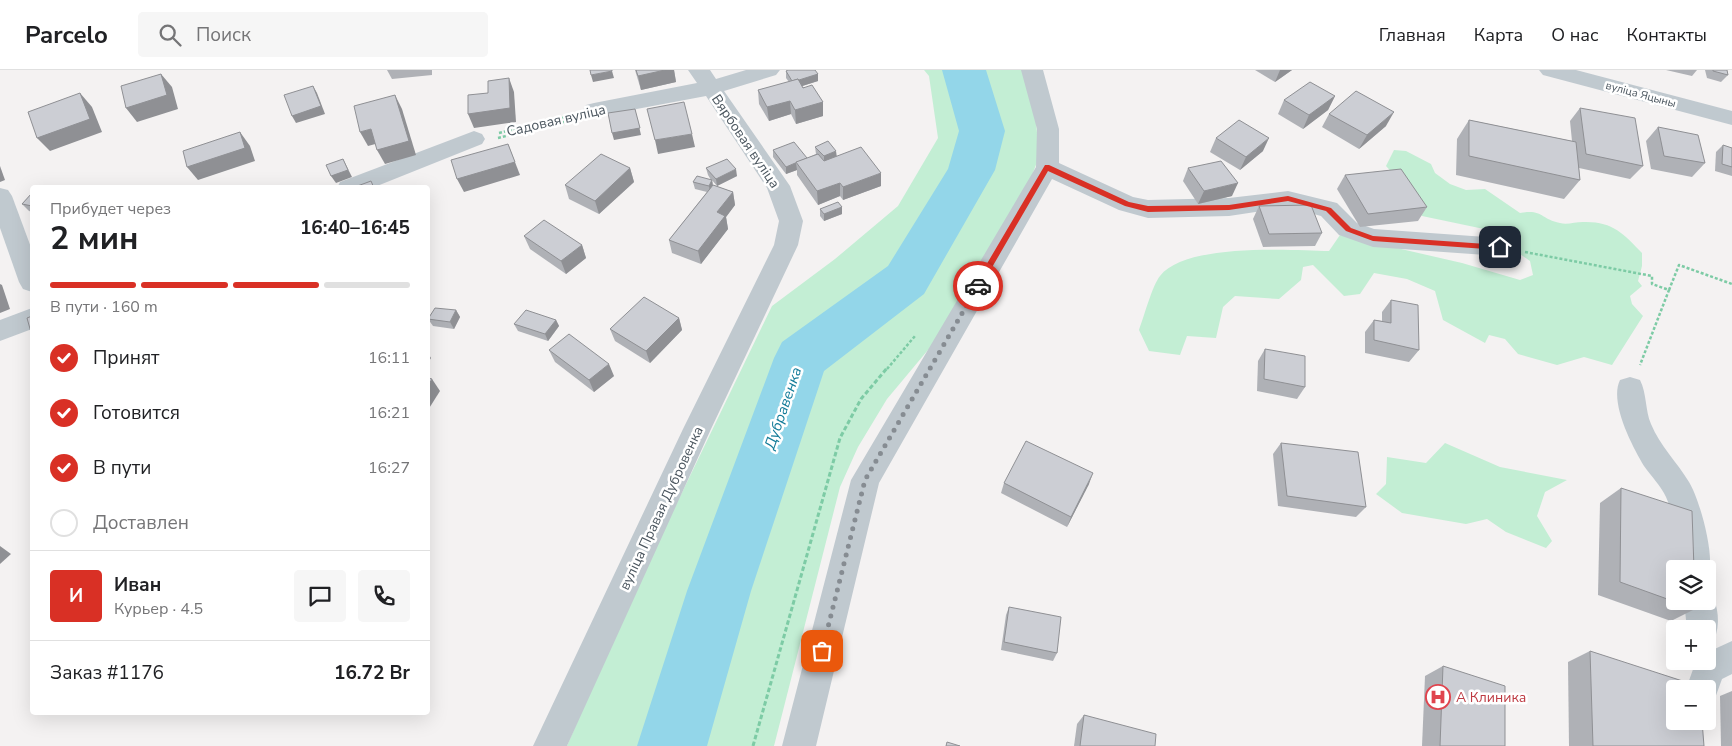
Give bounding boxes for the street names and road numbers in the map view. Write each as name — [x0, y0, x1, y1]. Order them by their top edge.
street label: вуліца Яцыны — [1604, 78, 1678, 111]
street label: Вярбовая вуліца — [707, 91, 784, 192]
street label: Садовая вуліца — [505, 100, 608, 141]
street label: вуліца Правая Дубровенка — [615, 423, 708, 593]

